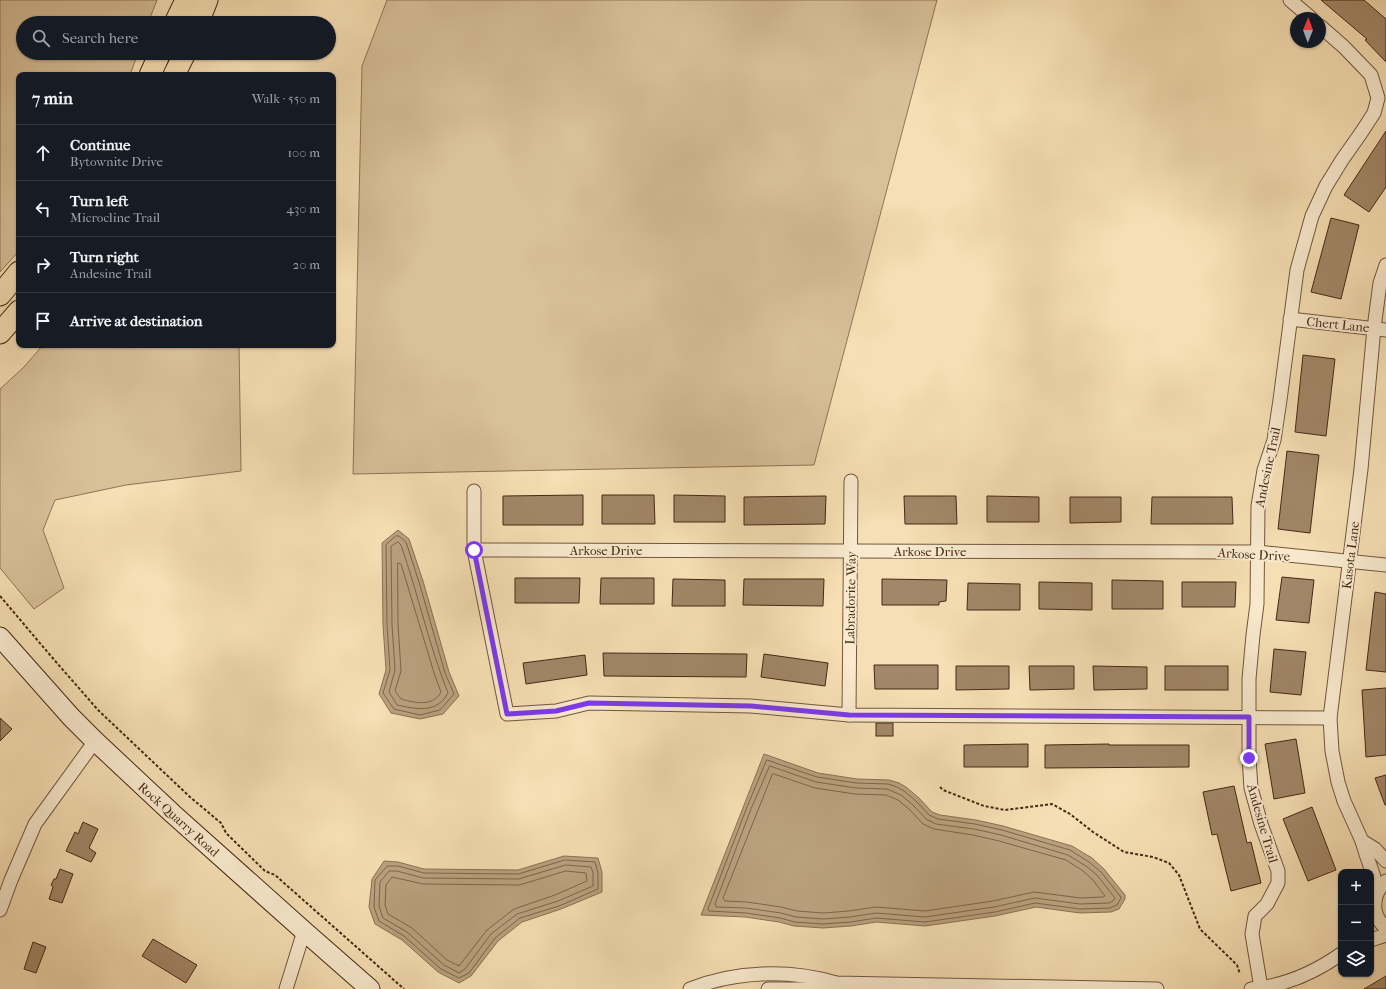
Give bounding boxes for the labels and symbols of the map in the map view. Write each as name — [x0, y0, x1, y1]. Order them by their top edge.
north arrow — [1290, 12, 1326, 48]
street label: Chert Lane — [1306, 314, 1371, 335]
street label: Andesine Trail — [1251, 425, 1283, 510]
street label: Kasota Lane — [1339, 520, 1362, 590]
route start — [465, 541, 483, 559]
street label: Arkose Drive — [569, 543, 643, 558]
street label: Arkose Drive — [893, 544, 967, 559]
street label: Arkose Drive — [1216, 545, 1291, 564]
street label: Labradorite Way — [842, 550, 859, 645]
route end — [1240, 749, 1258, 767]
street label: Rock Quarry Road — [135, 779, 223, 860]
street label: Andesine Trail — [1244, 781, 1281, 865]

